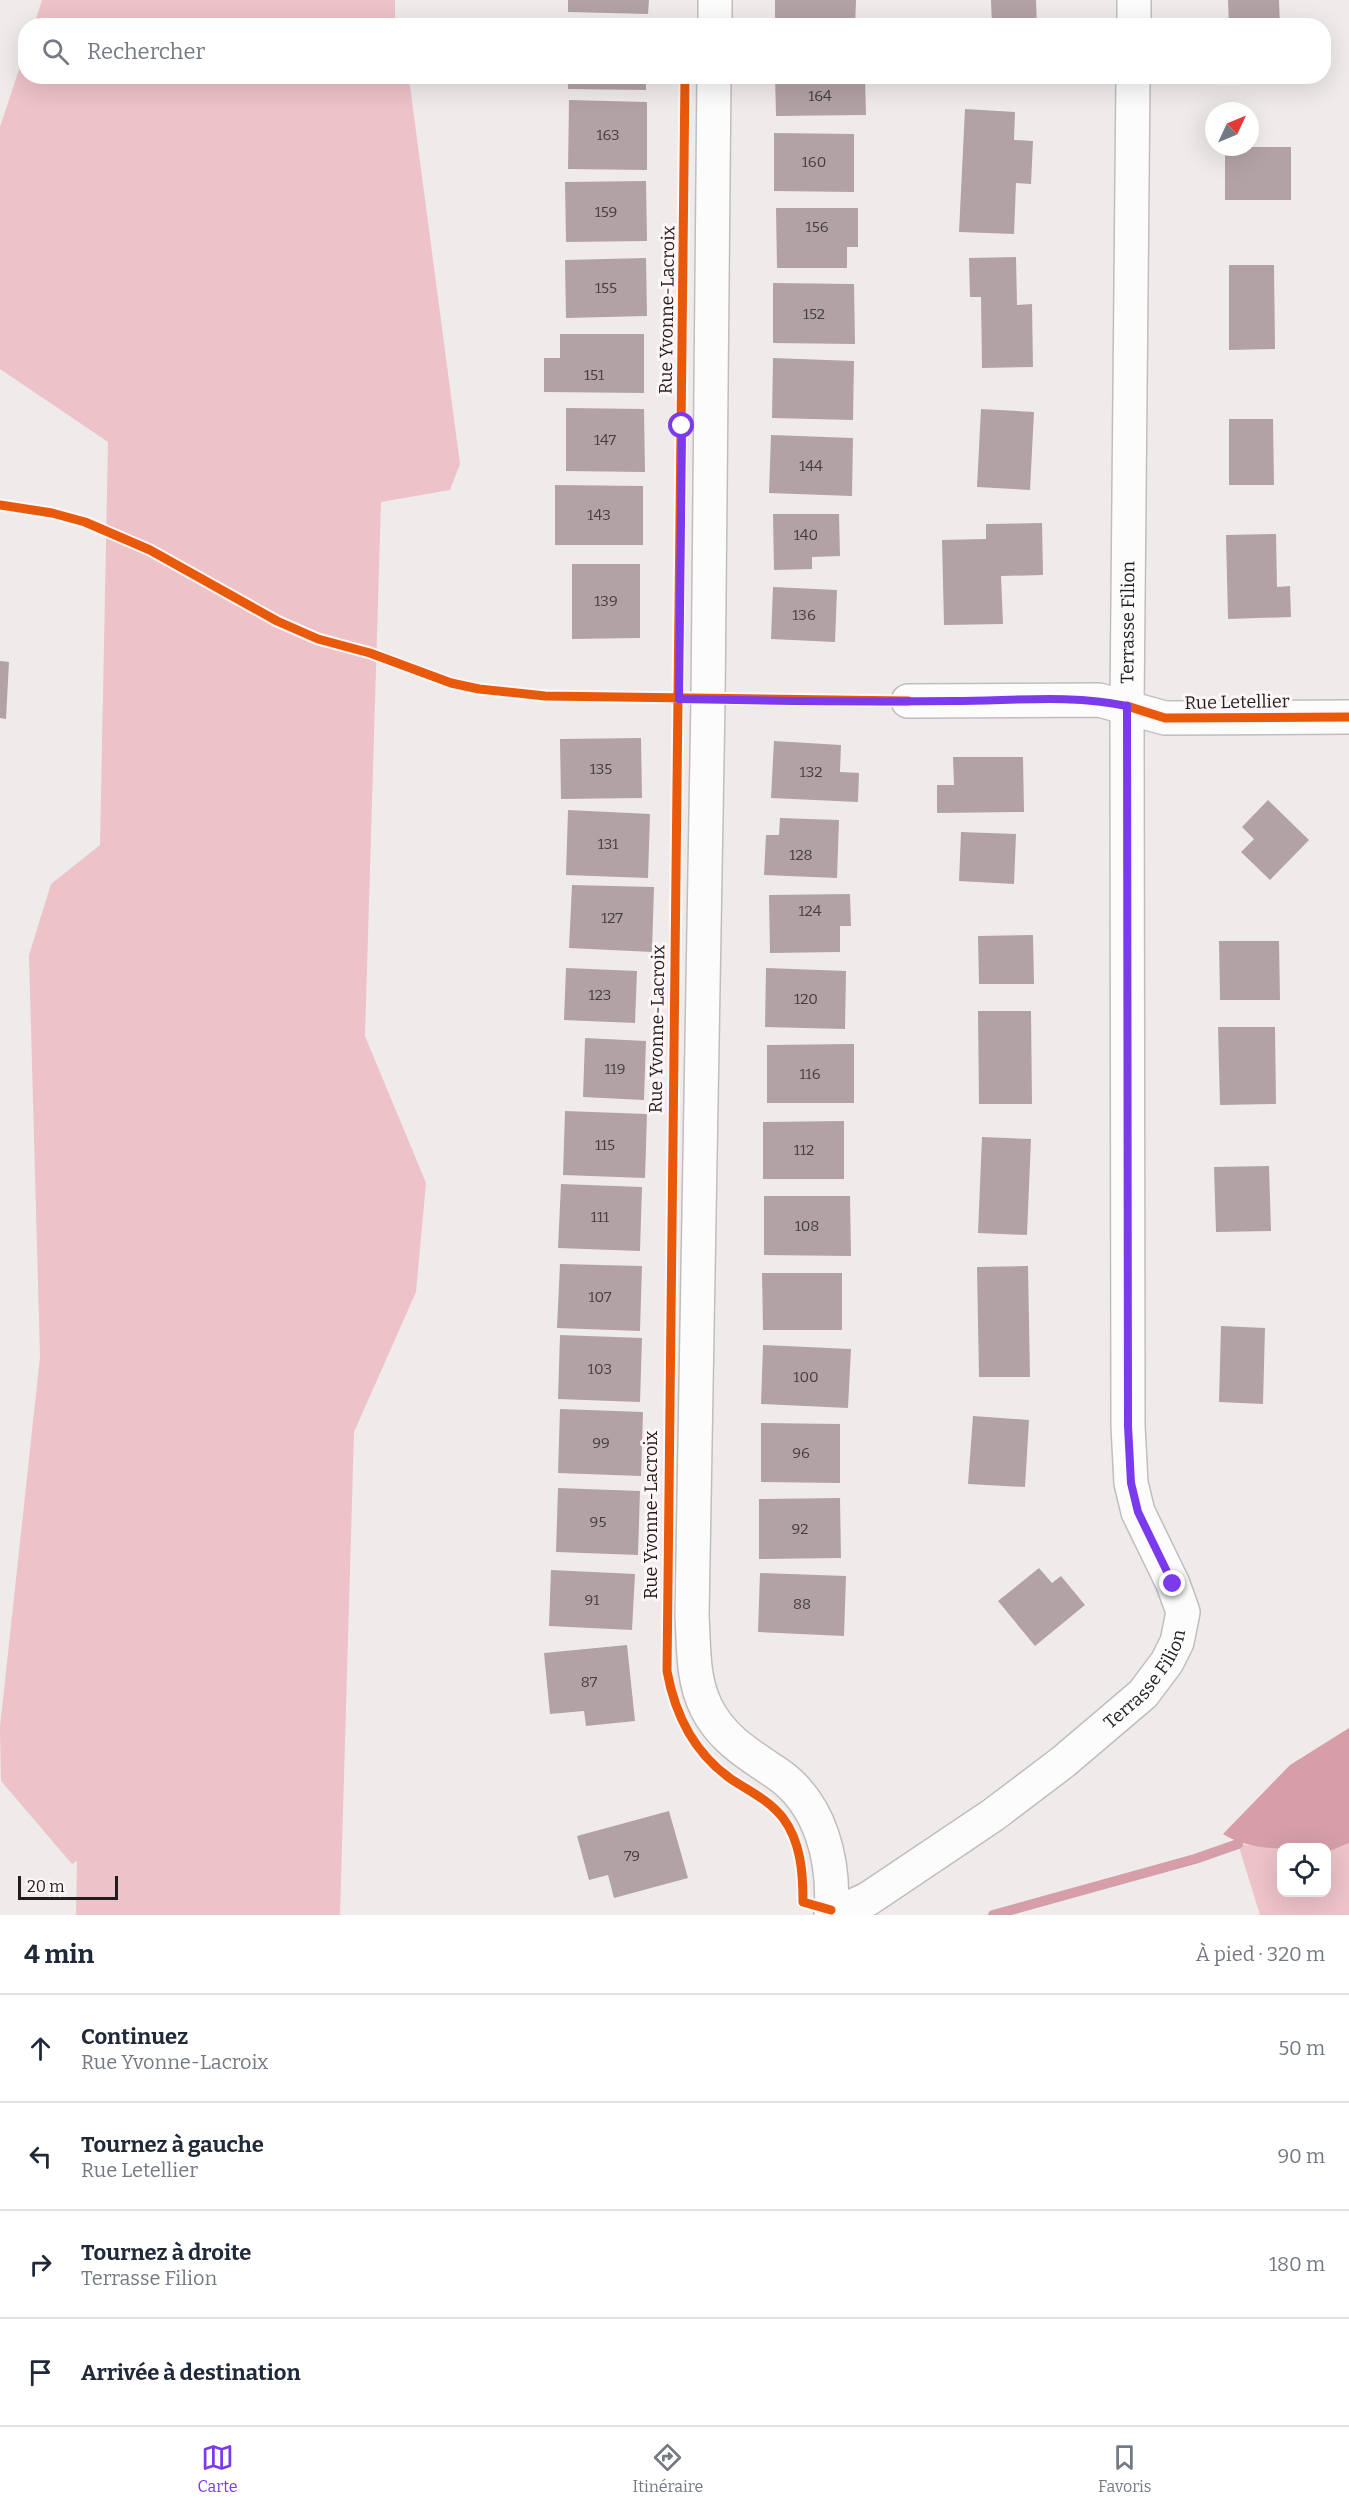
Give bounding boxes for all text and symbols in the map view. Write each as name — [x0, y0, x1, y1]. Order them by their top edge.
search box — [18, 18, 1331, 84]
icon: search — [39, 35, 72, 68]
text: Rechercher — [87, 38, 205, 65]
house number: 164 — [808, 87, 832, 105]
north arrow — [1205, 102, 1259, 156]
house number: 163 — [596, 126, 620, 144]
house number: 160 — [802, 153, 826, 171]
house number: 159 — [595, 203, 617, 221]
house number: 156 — [806, 218, 829, 236]
street label: Rue Yvonne-Lacroix — [655, 226, 679, 394]
house number: 155 — [595, 279, 617, 297]
house number: 152 — [803, 305, 825, 323]
house number: 151 — [584, 366, 604, 384]
route start — [668, 412, 694, 438]
house number: 147 — [594, 431, 617, 449]
house number: 144 — [799, 457, 823, 475]
house number: 143 — [587, 506, 611, 524]
house number: 140 — [794, 526, 818, 544]
street label: Terrasse Filion — [1116, 560, 1139, 684]
house number: 139 — [594, 592, 618, 610]
house number: 136 — [792, 606, 816, 624]
street label: Rue Letellier — [1184, 690, 1290, 714]
house number: 135 — [590, 760, 612, 778]
house number: 132 — [800, 763, 822, 781]
house number: 131 — [598, 835, 618, 853]
house number: 128 — [789, 846, 813, 864]
house number: 124 — [798, 902, 822, 920]
house number: 127 — [601, 909, 623, 927]
street label: Rue Yvonne-Lacroix — [645, 945, 669, 1113]
house number: 123 — [589, 986, 611, 1004]
house number: 120 — [794, 990, 818, 1008]
house number: 119 — [605, 1060, 625, 1078]
house number: 116 — [800, 1065, 821, 1083]
house number: 115 — [595, 1136, 615, 1154]
house number: 112 — [794, 1141, 814, 1159]
house number: 111 — [591, 1208, 609, 1226]
house number: 108 — [795, 1217, 819, 1235]
house number: 107 — [588, 1288, 612, 1306]
house number: 103 — [588, 1360, 612, 1378]
house number: 100 — [793, 1368, 819, 1386]
street label: Rue Yvonne-Lacroix — [640, 1431, 662, 1599]
house number: 99 — [592, 1434, 610, 1452]
house number: 96 — [792, 1444, 810, 1462]
house number: 95 — [590, 1513, 606, 1531]
house number: 92 — [792, 1520, 808, 1538]
route end — [1159, 1570, 1185, 1596]
house number: 91 — [585, 1591, 599, 1609]
house number: 88 — [793, 1595, 811, 1613]
street label: Terrasse Filion — [1099, 1627, 1190, 1733]
house number: 87 — [581, 1673, 598, 1691]
map controls — [1277, 1843, 1331, 1897]
button: locate — [1277, 1843, 1331, 1897]
house number: 79 — [624, 1847, 640, 1865]
scale bar — [18, 1873, 118, 1900]
text: 20 m — [27, 1877, 64, 1896]
text: 4 min — [24, 1939, 94, 1970]
text: À pied · 320 m — [1196, 1942, 1325, 1966]
text: Continuez — [81, 2023, 188, 2050]
icon: ahead — [24, 2032, 57, 2065]
text: 50 m — [1278, 2036, 1325, 2060]
text: Rue Yvonne-Lacroix — [81, 2050, 268, 2074]
text: Tournez à gauche — [81, 2131, 264, 2158]
icon: left — [24, 2140, 57, 2173]
text: 90 m — [1277, 2144, 1325, 2168]
text: Rue Letellier — [81, 2158, 198, 2182]
text: Tournez à droite — [81, 2239, 251, 2266]
icon: right — [24, 2248, 57, 2281]
text: 180 m — [1269, 2252, 1325, 2276]
text: Terrasse Filion — [81, 2266, 217, 2290]
icon: arrive — [24, 2356, 57, 2389]
text: Arrivée à destination — [81, 2359, 301, 2386]
tab: Carte — [197, 2441, 238, 2496]
tab: Itinéraire — [633, 2441, 703, 2496]
tab: Favoris — [1098, 2441, 1152, 2496]

